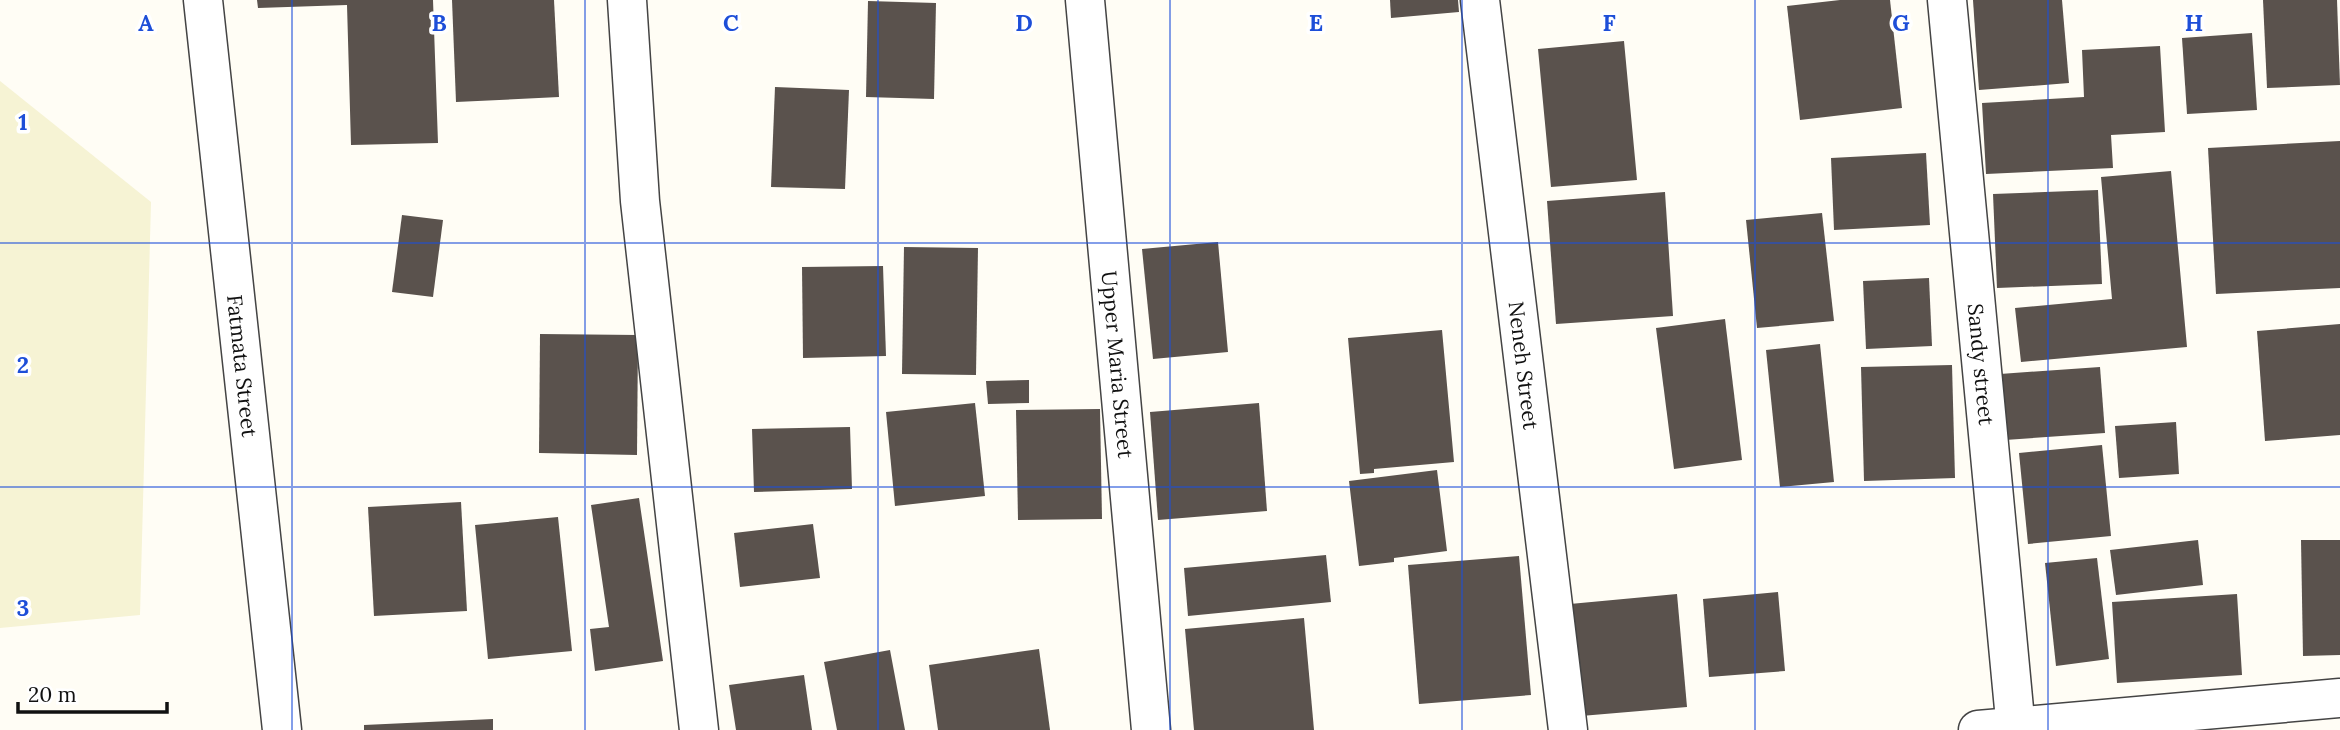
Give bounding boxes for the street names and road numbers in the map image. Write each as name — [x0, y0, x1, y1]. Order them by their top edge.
street label: Upper Maria Street — [1096, 270, 1140, 460]
street label: Fatmata Street — [221, 293, 264, 439]
street label: Neneh Street — [1503, 300, 1545, 432]
street label: Sandy street — [1962, 302, 2001, 427]

